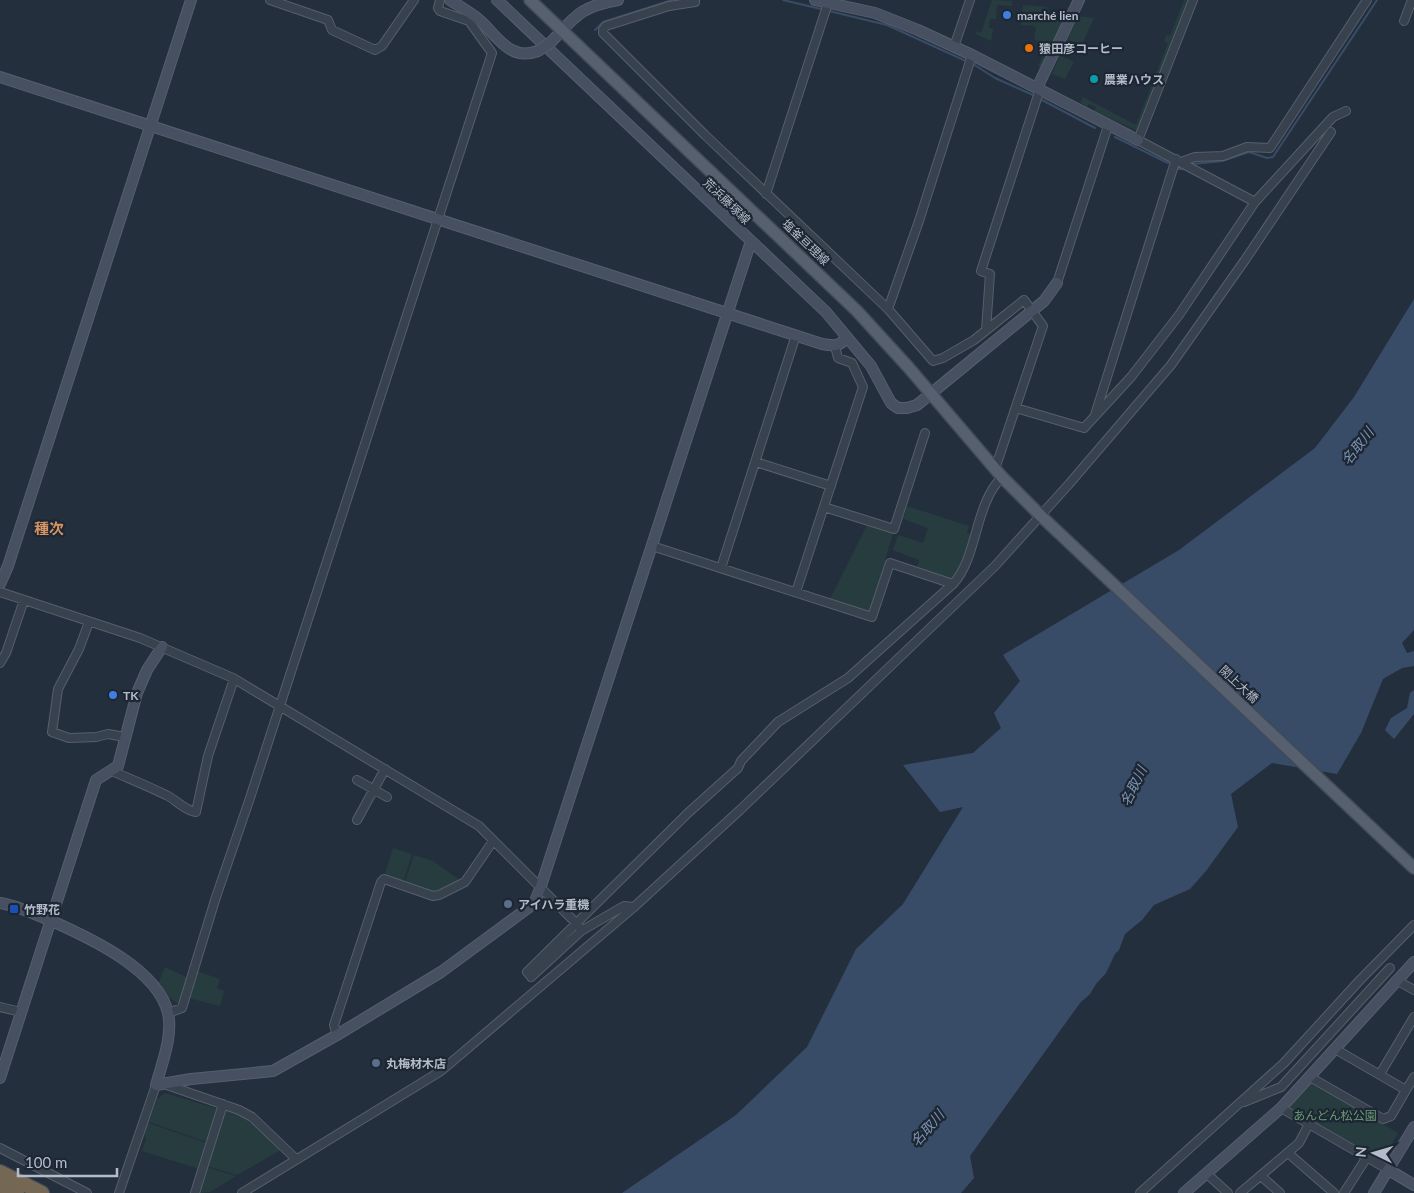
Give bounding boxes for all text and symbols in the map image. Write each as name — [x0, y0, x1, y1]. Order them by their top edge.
place label: marché lien — [1017, 8, 1079, 23]
marker: marché lien — [1001, 9, 1013, 21]
place label: 猿田彦コーヒー — [1039, 41, 1123, 56]
marker: 猿田彦コーヒー — [1023, 42, 1035, 54]
place label: 農業ハウス — [1104, 72, 1164, 87]
marker: 農業ハウス — [1088, 73, 1100, 85]
street label: 荒浜藤塚線 — [700, 175, 754, 227]
street label: 塩釜亘理線 — [779, 216, 833, 268]
water label: 名取川 — [1337, 423, 1378, 468]
district label: 種次 — [34, 519, 64, 537]
street label: 閖上大橋 — [1216, 662, 1262, 706]
place label: TK — [123, 688, 139, 703]
marker: TK — [107, 689, 119, 701]
water label: 名取川 — [1116, 762, 1151, 809]
place label: アイハラ重機 — [518, 897, 589, 912]
marker: アイハラ重機 — [502, 898, 514, 910]
place label: 竹野花 — [24, 902, 60, 917]
marker: 竹野花 — [8, 903, 20, 915]
place label: 丸梅材木店 — [386, 1056, 446, 1071]
marker: 丸梅材木店 — [370, 1057, 382, 1069]
water label: 名取川 — [907, 1105, 949, 1149]
park label: あんどん松公園 — [1293, 1108, 1377, 1123]
north arrow — [1349, 1128, 1399, 1178]
scale bar — [18, 1146, 116, 1178]
text: N — [1352, 1146, 1369, 1158]
text: 100 m — [25, 1153, 67, 1171]

